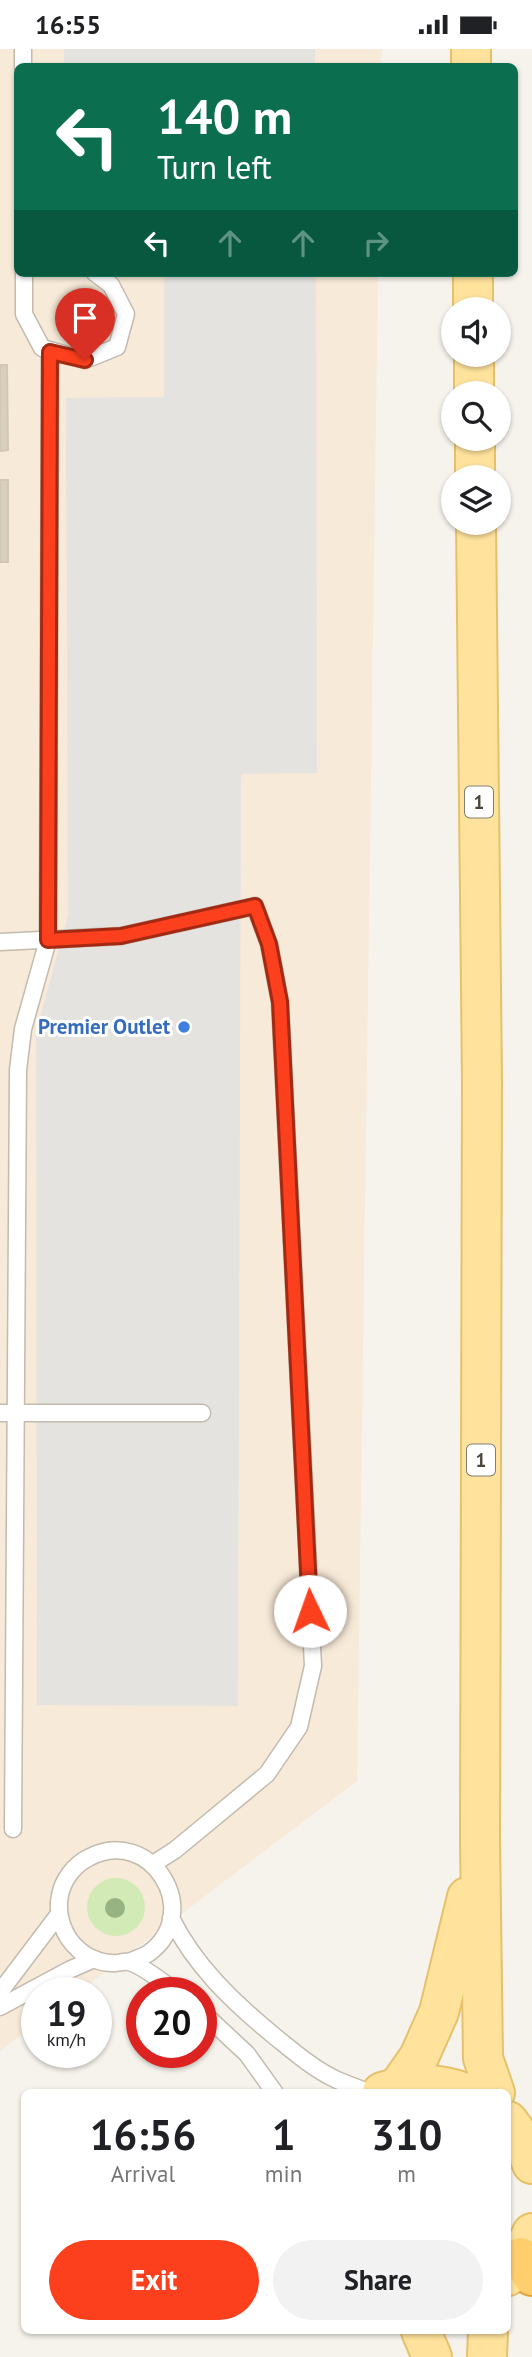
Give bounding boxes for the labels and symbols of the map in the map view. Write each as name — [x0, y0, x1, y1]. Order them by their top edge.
pin — [55, 288, 115, 360]
road number: 1 — [465, 787, 493, 817]
place label: Premier Outlet — [38, 1013, 171, 1040]
marker: Premier Outlet — [176, 1019, 192, 1035]
road number: 1 — [467, 1445, 495, 1476]
position arrow — [273, 1574, 347, 1648]
speed limit sign: 20 — [126, 1977, 217, 2068]

